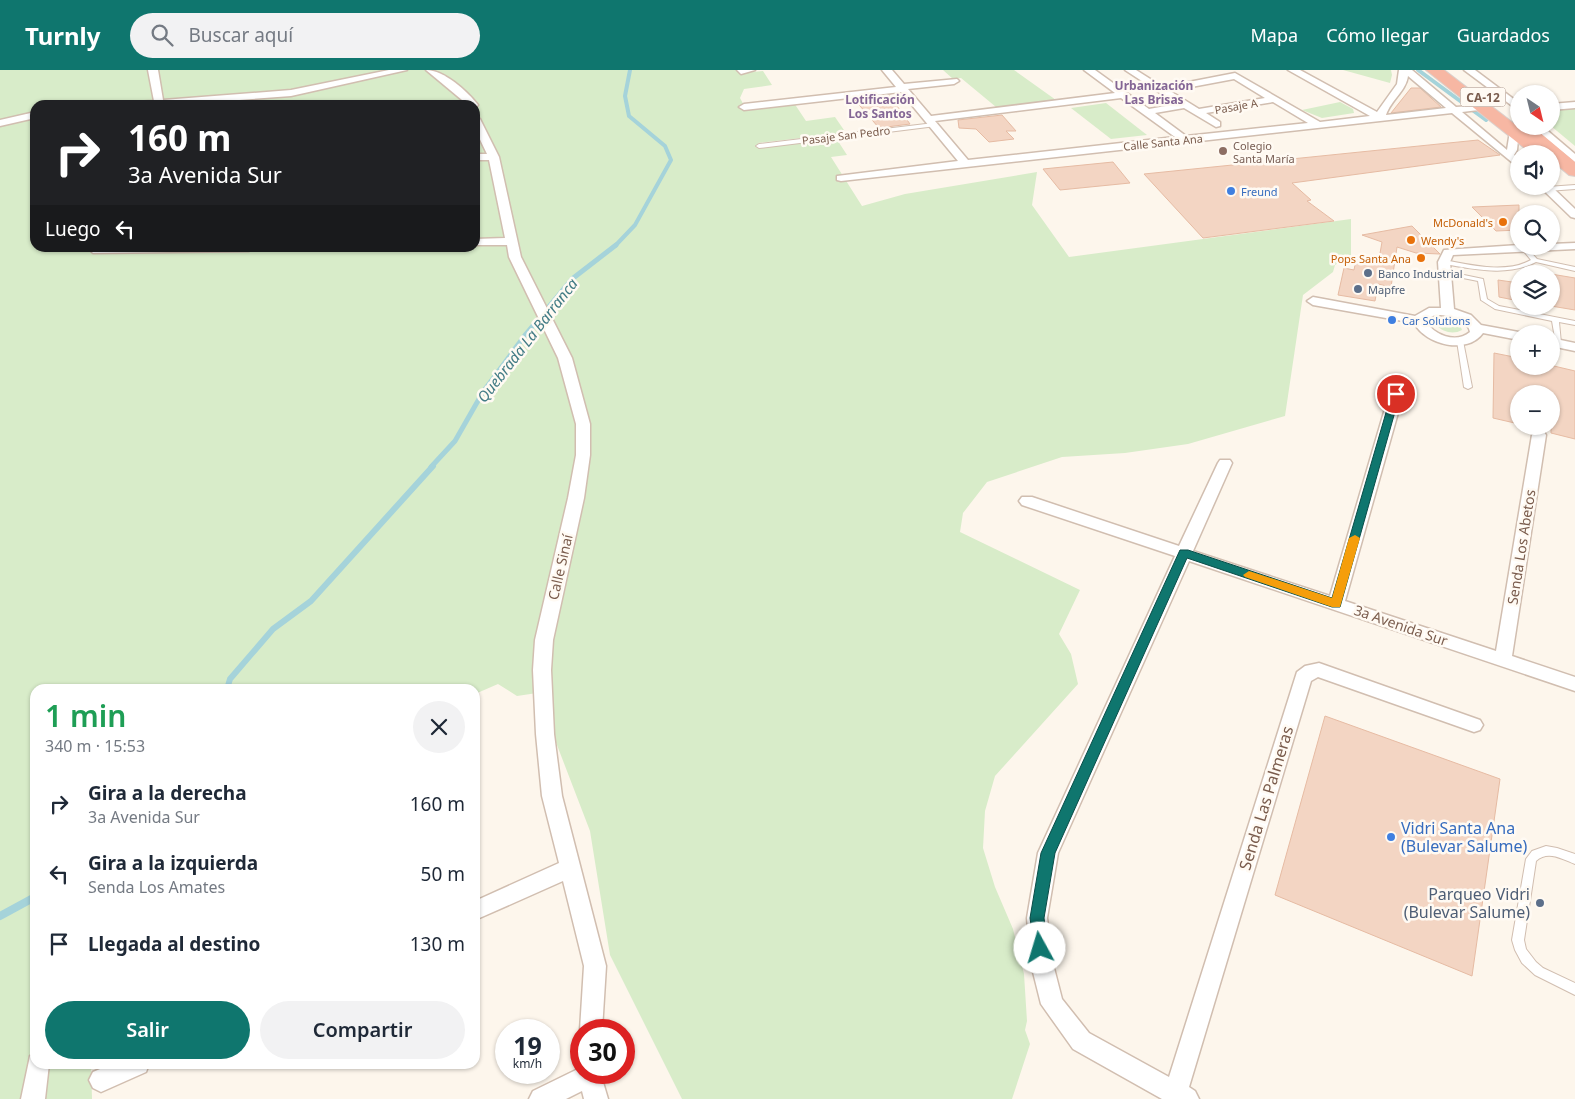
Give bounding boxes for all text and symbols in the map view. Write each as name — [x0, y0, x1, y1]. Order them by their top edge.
search box — [130, 13, 480, 58]
text: Turnly — [25, 19, 100, 52]
icon: search — [148, 21, 176, 49]
text: Buscar aquí — [188, 22, 293, 48]
text: Mapa — [1251, 23, 1298, 47]
text: Cómo llegar — [1326, 23, 1429, 47]
text: Guardados — [1457, 23, 1550, 47]
district label: Urbanización Las Brisas — [1115, 77, 1193, 108]
north arrow — [1510, 85, 1560, 135]
map controls — [1510, 85, 1560, 435]
road number: CA-12 — [1460, 88, 1506, 106]
district label: Lotificación Los Santos — [845, 91, 915, 122]
street label: Pasaje A — [1213, 95, 1260, 117]
text: 160 m — [128, 114, 231, 161]
icon: right — [45, 120, 110, 185]
street label: Pasaje San Pedro — [801, 122, 891, 148]
street label: Calle Santa Ana — [1122, 130, 1204, 154]
place label: Colegio Santa María — [1233, 138, 1295, 166]
marker: Colegio Santa María — [1217, 145, 1229, 157]
button: sound — [1510, 145, 1560, 195]
text: 3a Avenida Sur — [128, 159, 282, 189]
place label: Freund — [1241, 184, 1278, 199]
marker: Freund — [1225, 185, 1237, 197]
button: search — [1510, 205, 1560, 255]
icon: left — [111, 215, 139, 243]
place label: McDonald's — [1433, 215, 1493, 230]
text: Luego — [45, 216, 101, 242]
marker: McDonald's — [1497, 216, 1509, 228]
place label: Wendy's — [1421, 233, 1464, 248]
marker: Wendy's — [1405, 234, 1417, 246]
place label: Pops Santa Ana — [1331, 251, 1411, 266]
marker: Pops Santa Ana — [1415, 252, 1427, 264]
button: layers — [1510, 265, 1560, 315]
place label: Banco Industrial — [1378, 266, 1463, 281]
marker: Banco Industrial — [1362, 267, 1374, 279]
water label: Quebrada La Barranca — [472, 273, 582, 406]
place label: Mapfre — [1368, 282, 1405, 297]
marker: Mapfre — [1352, 283, 1364, 295]
place label: Car Solutions — [1402, 313, 1470, 328]
marker: Car Solutions — [1386, 314, 1398, 326]
button: + — [1510, 325, 1560, 375]
pin — [1375, 373, 1417, 415]
icon: arrive — [1382, 380, 1410, 408]
button: − — [1510, 385, 1560, 435]
street label: Senda Los Abetos — [1503, 488, 1540, 606]
street label: Calle Sinaí — [543, 532, 577, 602]
street label: 3a Avenida Sur — [1352, 600, 1451, 650]
text: 1 min — [45, 695, 126, 736]
button: close — [413, 701, 465, 753]
street label: Senda Las Palmeras — [1234, 723, 1298, 873]
text: 340 m · 15:53 — [45, 735, 145, 757]
text: Gira a la derecha — [88, 780, 247, 806]
icon: right — [45, 790, 73, 818]
text: 160 m — [410, 791, 465, 817]
text: 3a Avenida Sur — [88, 806, 200, 828]
place label: Vidri Santa Ana (Bulevar Salume) — [1401, 817, 1528, 857]
marker: Vidri Santa Ana (Bulevar Salume) — [1385, 831, 1397, 843]
text: Gira a la izquierda — [88, 850, 258, 876]
icon: left — [45, 860, 73, 888]
text: 50 m — [421, 861, 465, 887]
text: Senda Los Amates — [88, 876, 225, 898]
place label: Parqueo Vidri (Bulevar Salume) — [1404, 883, 1530, 923]
marker: Parqueo Vidri (Bulevar Salume) — [1534, 897, 1546, 909]
position arrow — [1013, 921, 1065, 973]
icon: arrive — [45, 930, 73, 958]
text: Llegada al destino — [88, 931, 260, 957]
text: 130 m — [410, 931, 465, 957]
button: Salir — [45, 1001, 250, 1059]
button: Compartir — [260, 1001, 465, 1059]
speed limit sign: 30 — [570, 1019, 635, 1084]
text: 19 — [513, 1028, 542, 1062]
text: km/h — [513, 1055, 542, 1072]

